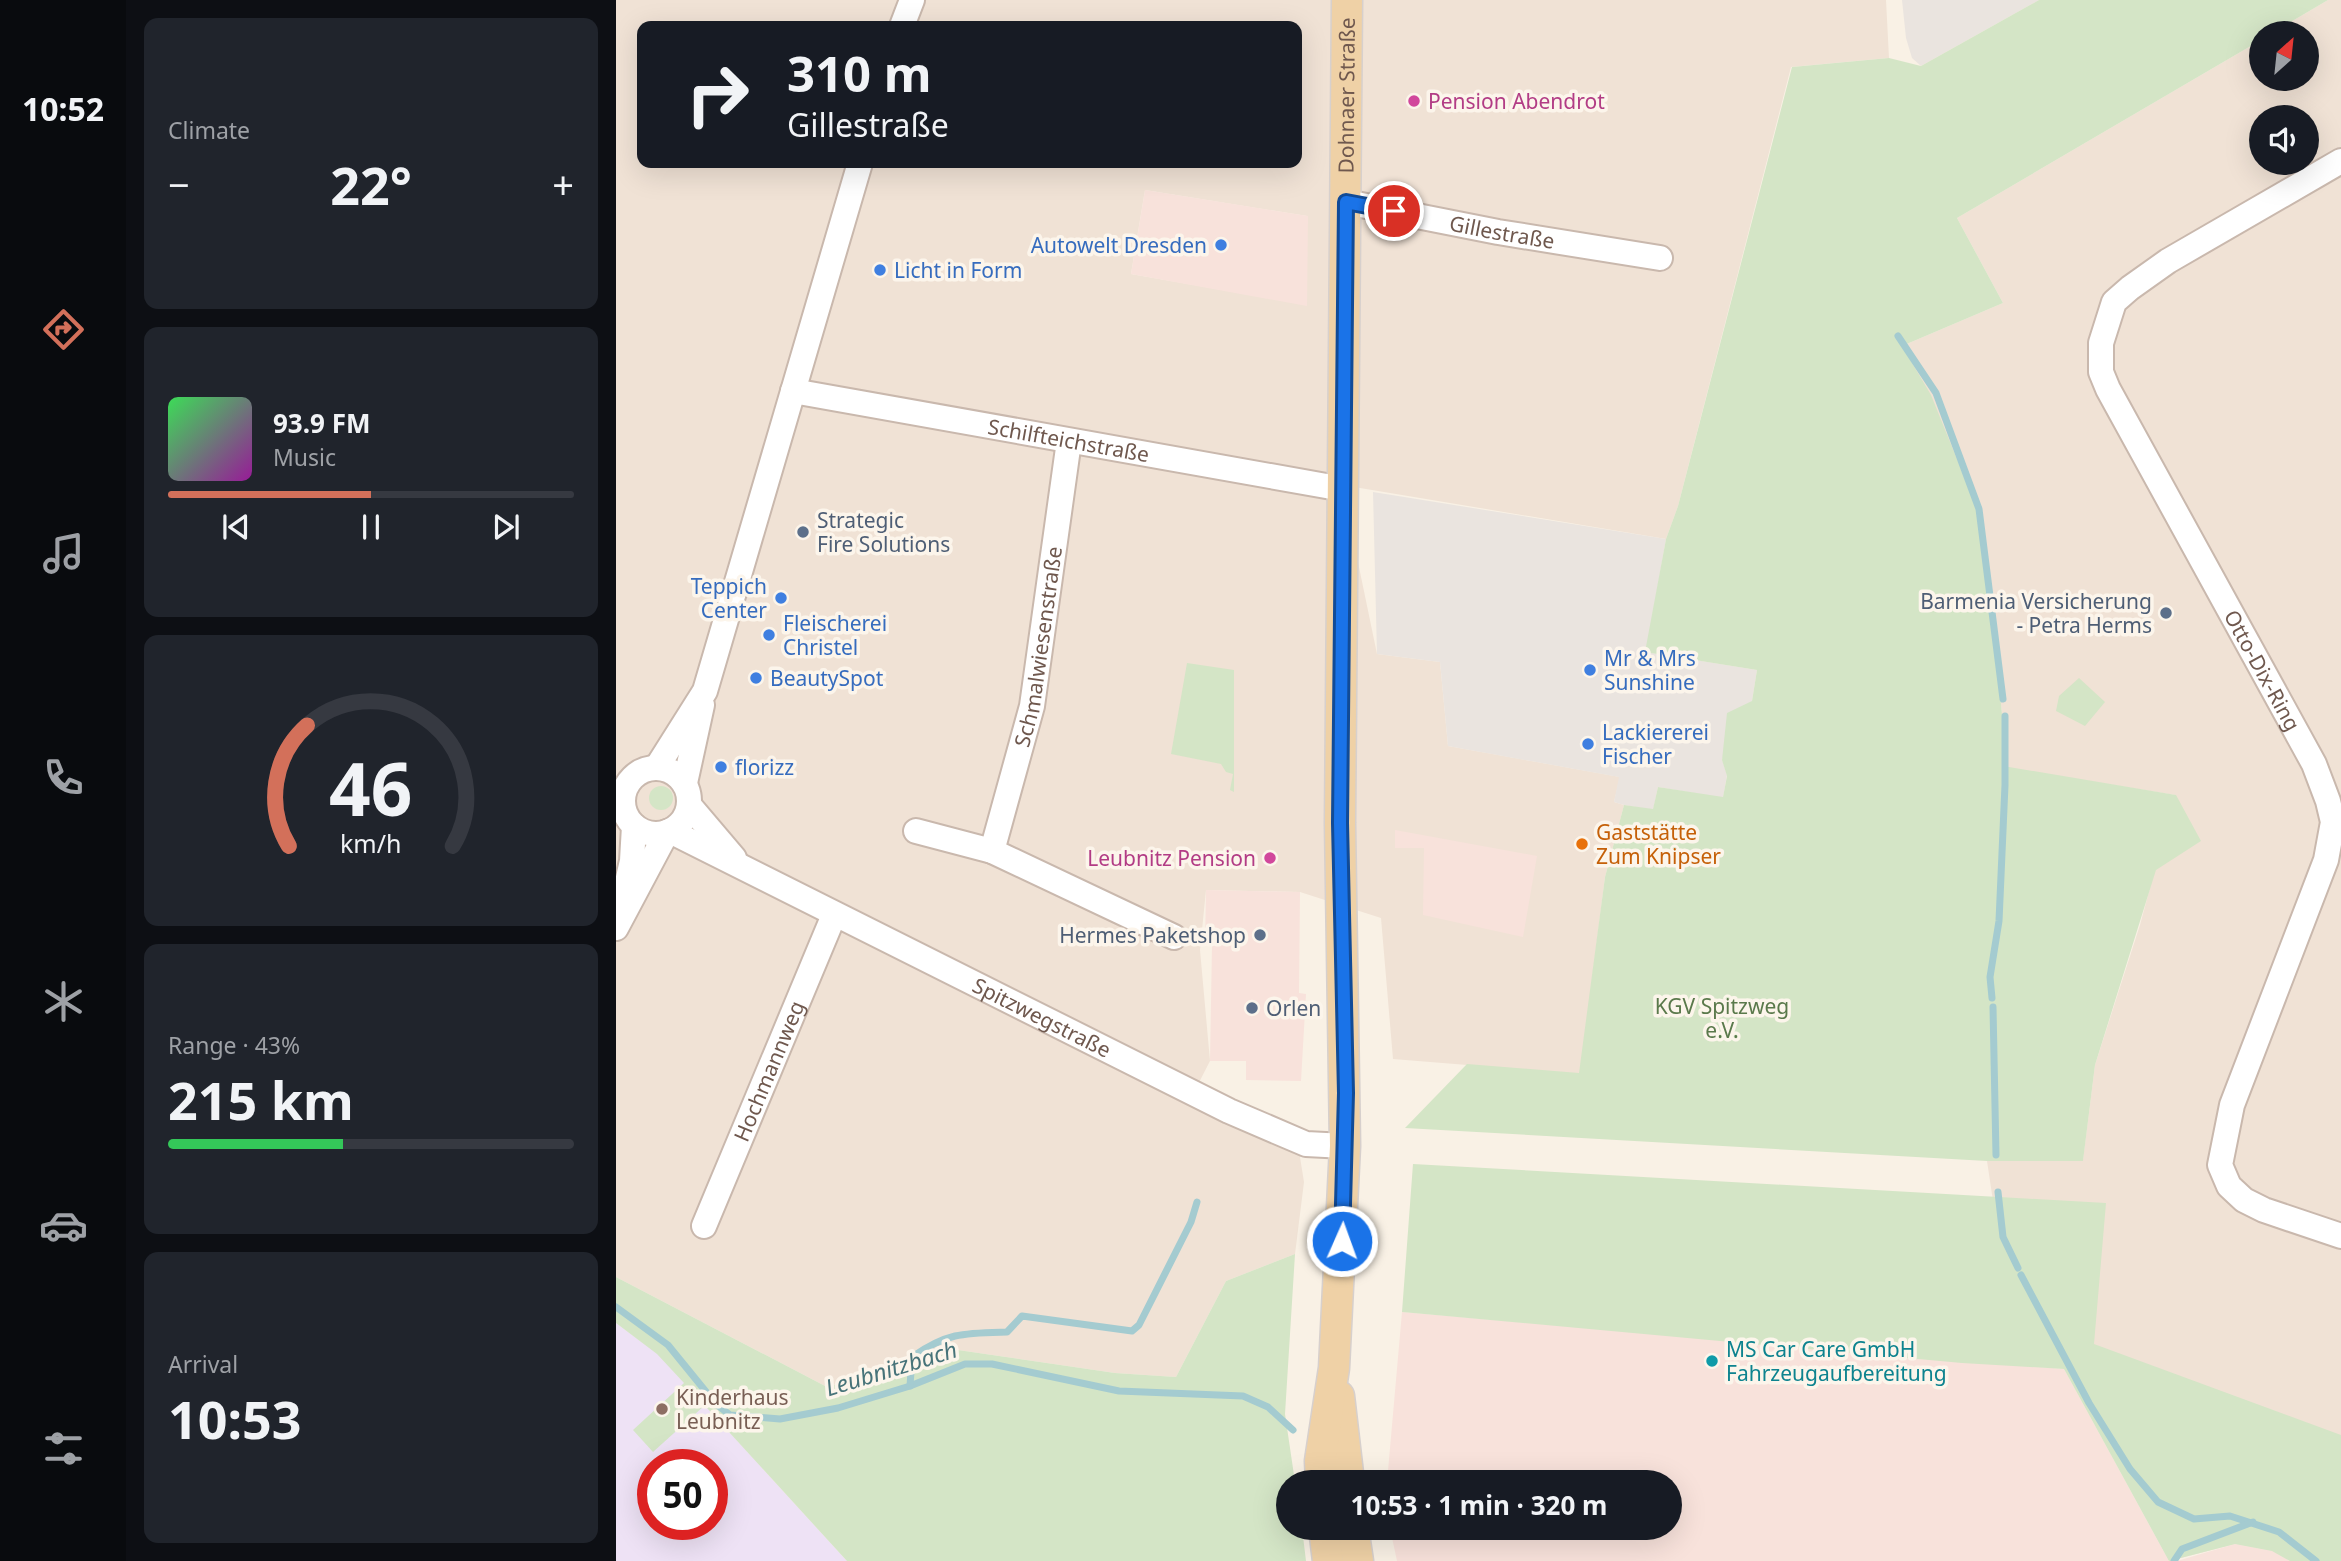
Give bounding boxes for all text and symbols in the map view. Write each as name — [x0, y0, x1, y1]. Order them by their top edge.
street label: Dohnaer Straße — [1332, 17, 1361, 174]
north arrow — [2249, 21, 2319, 91]
map controls — [2249, 21, 2319, 175]
text: 310 m — [787, 40, 932, 106]
icon: right — [672, 49, 763, 140]
text: 10:52 — [22, 87, 104, 130]
place label: Pension Abendrot — [1428, 87, 1605, 115]
marker: Pension Abendrot — [1406, 93, 1422, 109]
text: Gillestraße — [787, 103, 949, 146]
button: sound — [2249, 105, 2319, 175]
text: Climate — [168, 114, 250, 146]
text: 22° — [330, 149, 412, 220]
text: − — [168, 158, 190, 210]
text: + — [552, 158, 574, 210]
pin — [1364, 181, 1424, 241]
icon: arrive — [1375, 192, 1413, 230]
street label: Gillestraße — [1447, 209, 1557, 255]
place label: Autowelt Dresden — [1031, 231, 1207, 259]
marker: Autowelt Dresden — [1213, 237, 1229, 253]
place label: Licht in Form — [894, 256, 1022, 284]
marker: Licht in Form — [872, 262, 888, 278]
icon: directions — [39, 305, 88, 354]
text: 93.9 FM — [273, 405, 370, 441]
street label: Schilfteichstraße — [986, 412, 1152, 468]
text: Music — [273, 441, 336, 473]
place label: Strategic Fire Solutions — [817, 506, 950, 558]
icon: previous — [217, 508, 255, 546]
icon: pause — [352, 508, 390, 546]
icon: next — [487, 508, 525, 546]
marker: Strategic Fire Solutions — [795, 524, 811, 540]
icon: music — [39, 529, 88, 578]
street label: Schmalwiesenstraße — [1007, 545, 1068, 750]
place label: Teppich Center — [691, 572, 767, 624]
place label: Barmenia Versicherung - Petra Herms — [1920, 587, 2152, 639]
marker: Teppich Center — [773, 590, 789, 606]
marker: Barmenia Versicherung - Petra Herms — [2158, 605, 2174, 621]
street label: Otto-Dix-Ring — [2218, 605, 2307, 736]
place label: Fleischerei Christel — [783, 609, 887, 661]
marker: Fleischerei Christel — [761, 627, 777, 643]
place label: Mr & Mrs Sunshine — [1604, 644, 1696, 696]
marker: Mr & Mrs Sunshine — [1582, 662, 1598, 678]
place label: BeautySpot — [770, 664, 884, 692]
marker: BeautySpot — [748, 670, 764, 686]
place label: Lackiererei Fischer — [1602, 718, 1709, 770]
marker: Lackiererei Fischer — [1580, 736, 1596, 752]
text: 46 — [329, 739, 413, 838]
icon: phone — [39, 753, 88, 802]
place label: florizz — [735, 753, 794, 781]
marker: florizz — [713, 759, 729, 775]
place label: Gaststätte Zum Knipser — [1596, 818, 1721, 870]
text: km/h — [340, 826, 402, 860]
marker: Gaststätte Zum Knipser — [1574, 836, 1590, 852]
place label: Leubnitz Pension — [1087, 844, 1256, 872]
marker: Leubnitz Pension — [1262, 850, 1278, 866]
place label: Hermes Paketshop — [1059, 921, 1246, 949]
marker: Hermes Paketshop — [1252, 927, 1268, 943]
street label: Spitzwegstraße — [968, 971, 1116, 1064]
icon: climate — [39, 977, 88, 1026]
park label: KGV Spitzweg e.V. — [1655, 992, 1789, 1044]
place label: Orlen — [1266, 994, 1321, 1022]
street label: Hochmannweg — [727, 996, 811, 1146]
marker: Orlen — [1244, 1000, 1260, 1016]
text: Range · 43% — [168, 1029, 300, 1061]
text: 215 km — [168, 1064, 354, 1135]
icon: car — [39, 1201, 88, 1250]
position arrow — [1305, 1204, 1379, 1278]
water label: Leubnitzbach — [821, 1333, 961, 1403]
place label: MS Car Care GmbH Fahrzeugaufbereitung — [1726, 1335, 1947, 1387]
text: Arrival — [168, 1348, 238, 1380]
marker: MS Car Care GmbH Fahrzeugaufbereitung — [1704, 1353, 1720, 1369]
text: 10:53 — [168, 1383, 302, 1454]
place label: Kinderhaus Leubnitz — [676, 1383, 789, 1435]
marker: Kinderhaus Leubnitz — [654, 1401, 670, 1417]
icon: filters — [39, 1424, 88, 1473]
speed limit sign: 50 — [637, 1449, 728, 1540]
text: 10:53 · 1 min · 320 m — [1351, 1487, 1607, 1523]

